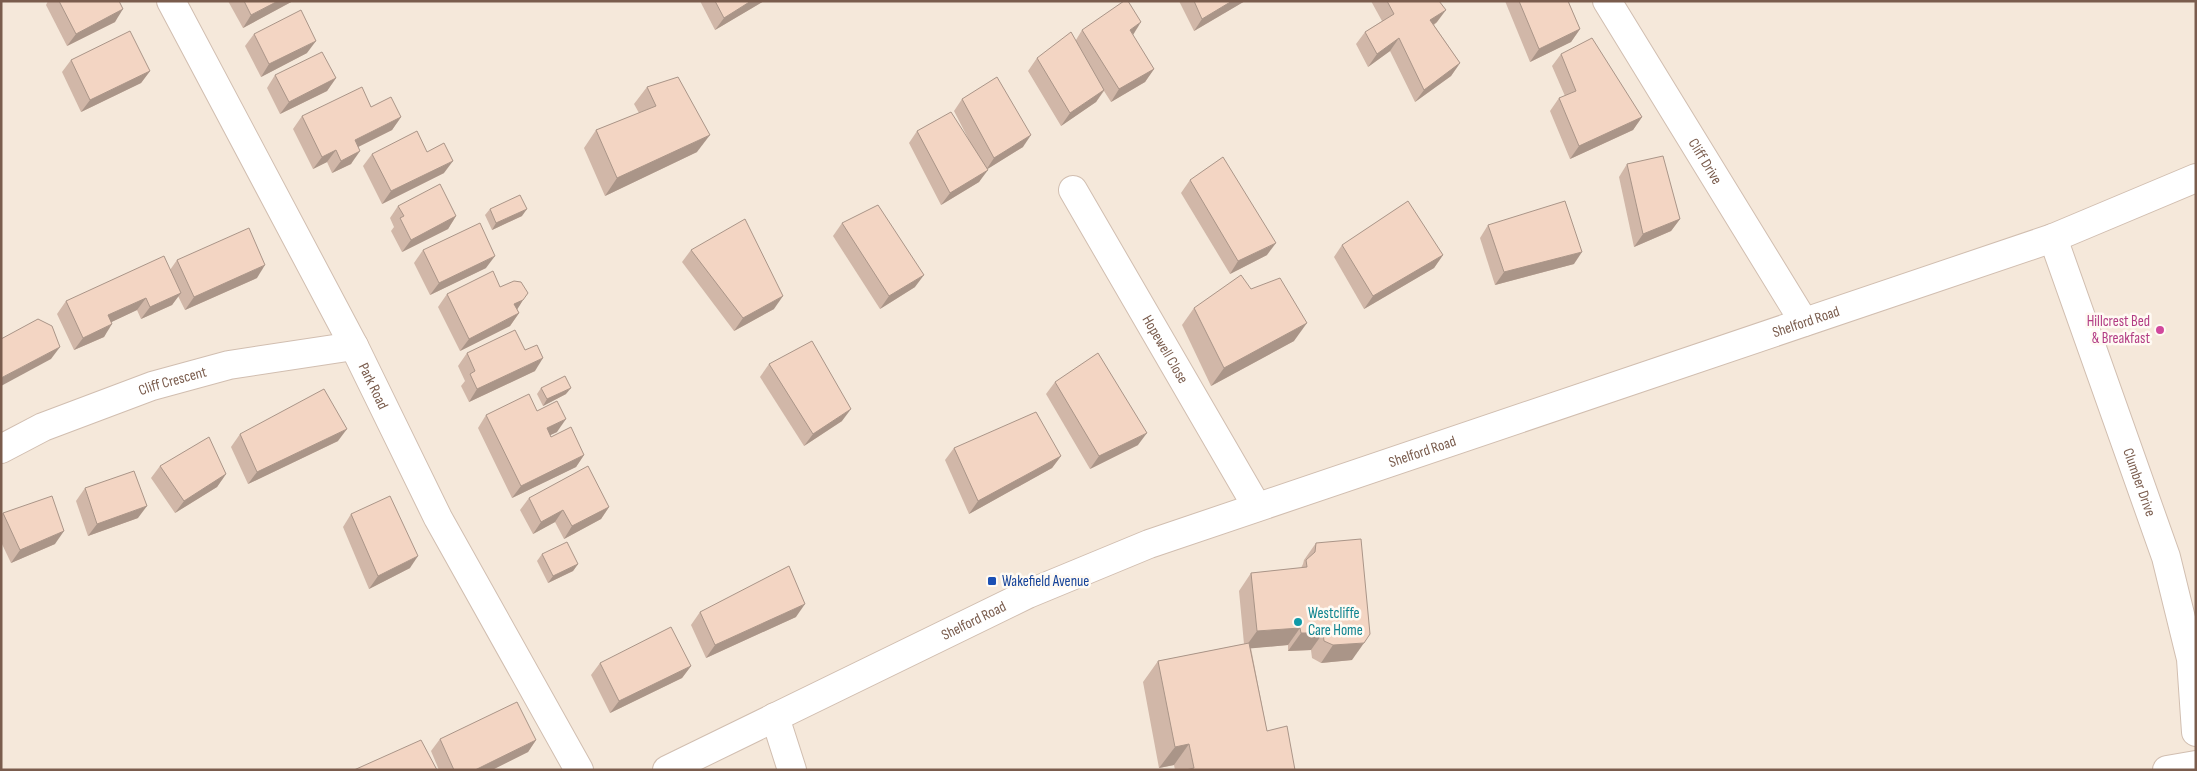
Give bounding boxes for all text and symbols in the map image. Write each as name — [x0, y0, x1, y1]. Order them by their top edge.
street label: Cliff Drive — [1684, 135, 1727, 188]
street label: Shelford Road — [1770, 301, 1842, 342]
street label: Hopewell Close — [1138, 311, 1193, 387]
place label: Hillcrest Bed & Breakfast — [2087, 312, 2150, 348]
marker: Hillcrest Bed & Breakfast — [2154, 324, 2166, 336]
street label: Park Road — [354, 360, 393, 412]
street label: Cliff Crescent — [136, 362, 209, 400]
street label: Shelford Road — [1386, 431, 1458, 472]
street label: Clumber Drive — [2119, 445, 2160, 519]
place label: Wakefield Avenue — [1002, 572, 1089, 591]
marker: Wakefield Avenue — [986, 575, 998, 587]
street label: Shelford Road — [938, 597, 1009, 644]
place label: Westcliffe Care Home — [1308, 604, 1363, 640]
marker: Westcliffe Care Home — [1292, 616, 1304, 628]

